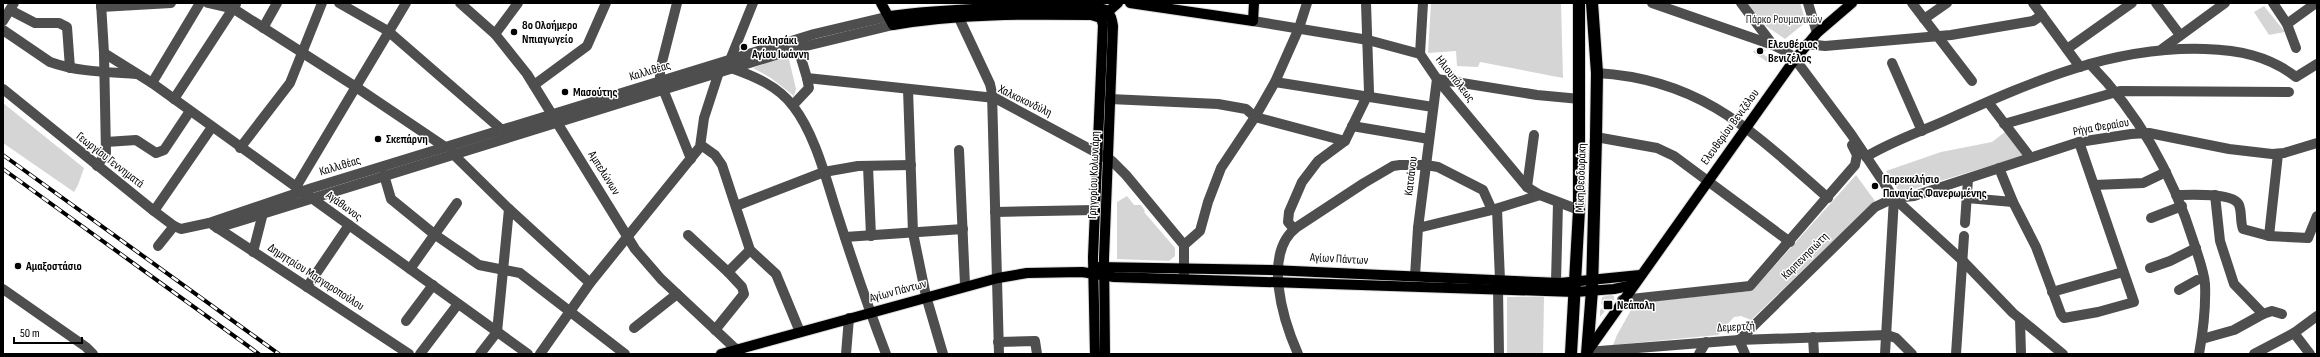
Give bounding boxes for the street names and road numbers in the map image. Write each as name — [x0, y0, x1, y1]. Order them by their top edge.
street label: Ηλιουπόλεως — [1432, 53, 1478, 106]
street label: Καλλιθέας — [627, 58, 673, 84]
street label: Χαλκοκονδύλη — [995, 81, 1054, 120]
street label: Ελευθερίου Βενιζέλου — [1698, 86, 1762, 168]
street label: Ρήγα Φεραίου — [2072, 115, 2130, 139]
street label: Γεωργίου Γεννηματά — [73, 129, 147, 191]
street label: Γρηγορίου Κολωνιάρη — [1085, 131, 1103, 219]
street label: Μίκη Θεοδωράκη — [1572, 143, 1590, 213]
street label: Αμπελώνων — [584, 147, 623, 198]
street label: Καλλιθέας — [317, 153, 363, 179]
street label: Κατσάνου — [1401, 156, 1421, 196]
street label: Αγάθωνος — [322, 187, 365, 224]
street label: Καρπενησιώτη — [1778, 229, 1832, 283]
street label: Δημητρίου Μαργαροπούλου — [265, 240, 367, 314]
street label: Αγίων Πάντων — [1308, 250, 1369, 268]
street label: Αγίων Πάντων — [867, 276, 928, 306]
street label: Δεμερτζή — [1717, 319, 1755, 335]

